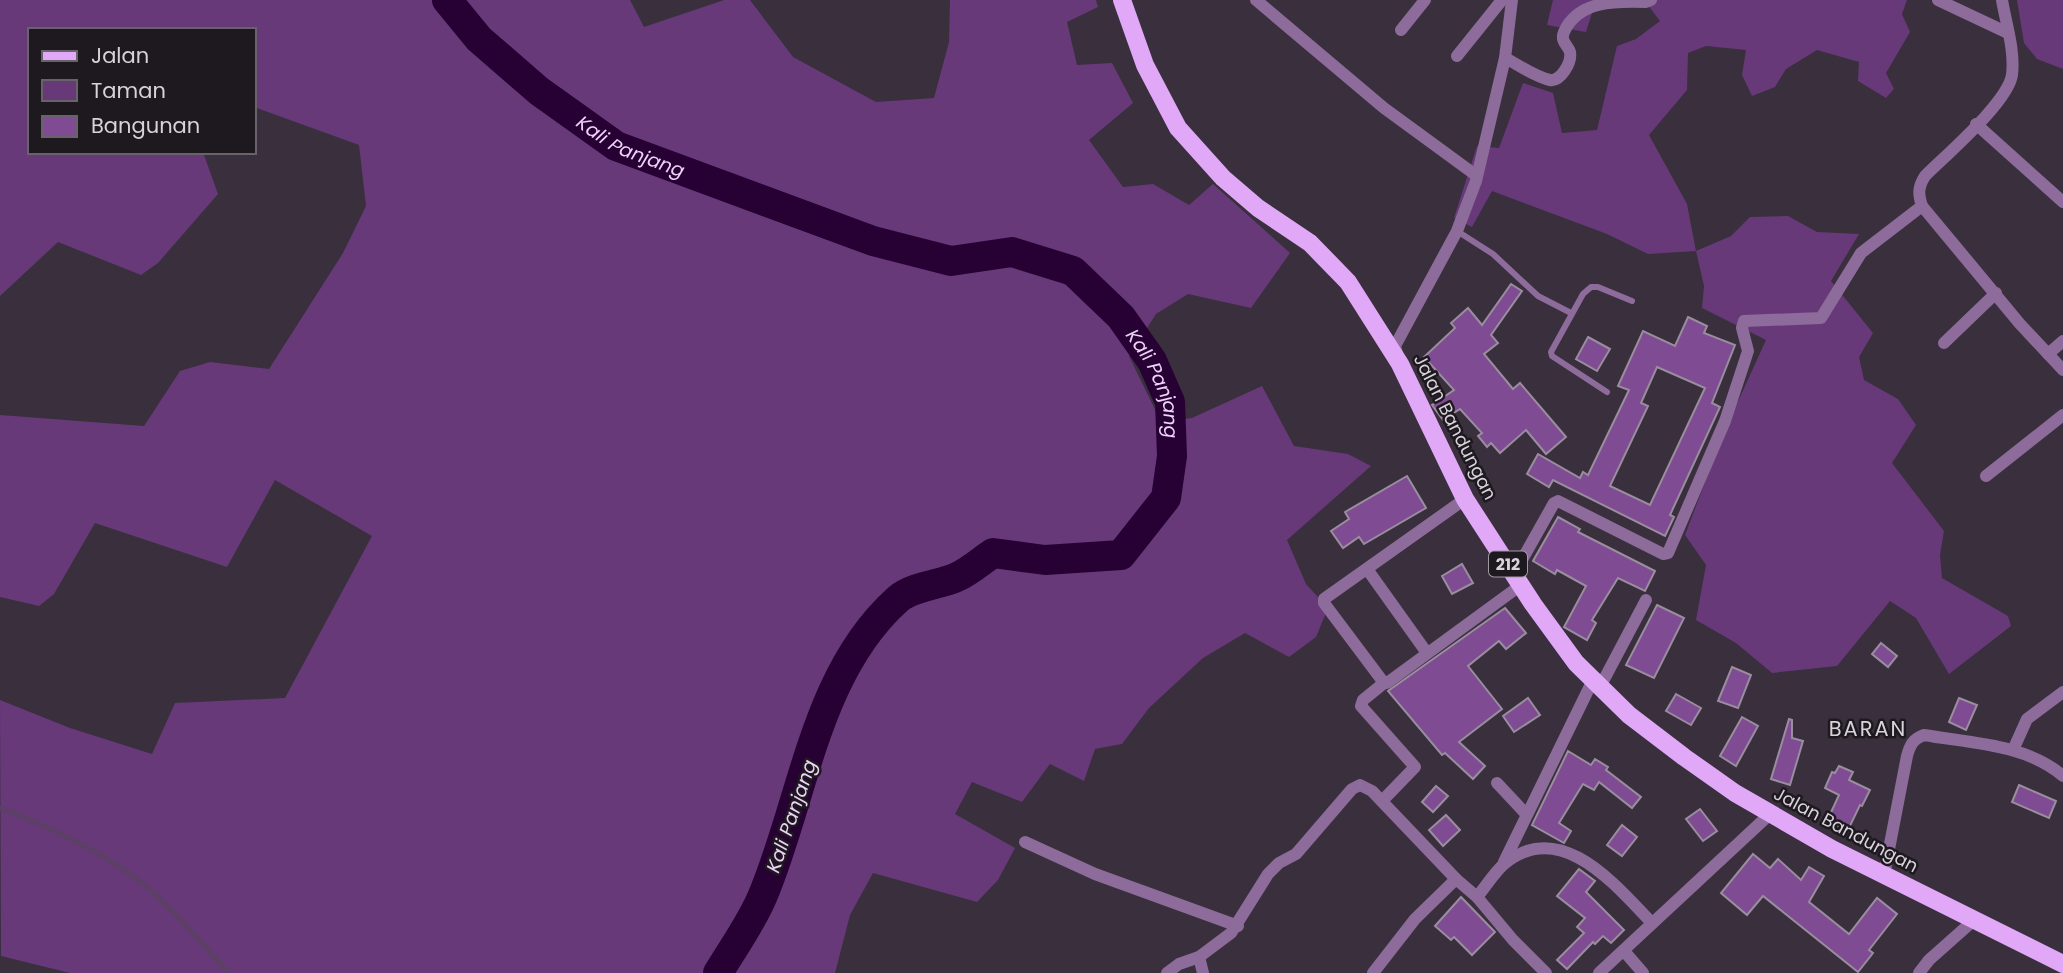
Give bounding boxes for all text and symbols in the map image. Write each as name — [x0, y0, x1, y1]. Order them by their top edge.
legend — [28, 28, 256, 154]
text: Jalan — [91, 41, 149, 70]
text: Taman — [91, 76, 166, 105]
water label: Kali Panjang — [571, 109, 689, 184]
text: Bangunan — [91, 111, 200, 140]
water label: Kali Panjang — [1119, 323, 1184, 439]
street label: Jalan Bandungan — [1408, 350, 1503, 504]
road number: 212 — [1489, 552, 1527, 576]
district label: BARAN — [1829, 714, 1907, 743]
water label: Kali Panjang — [760, 756, 823, 876]
street label: Jalan Bandungan — [1770, 781, 1923, 878]

